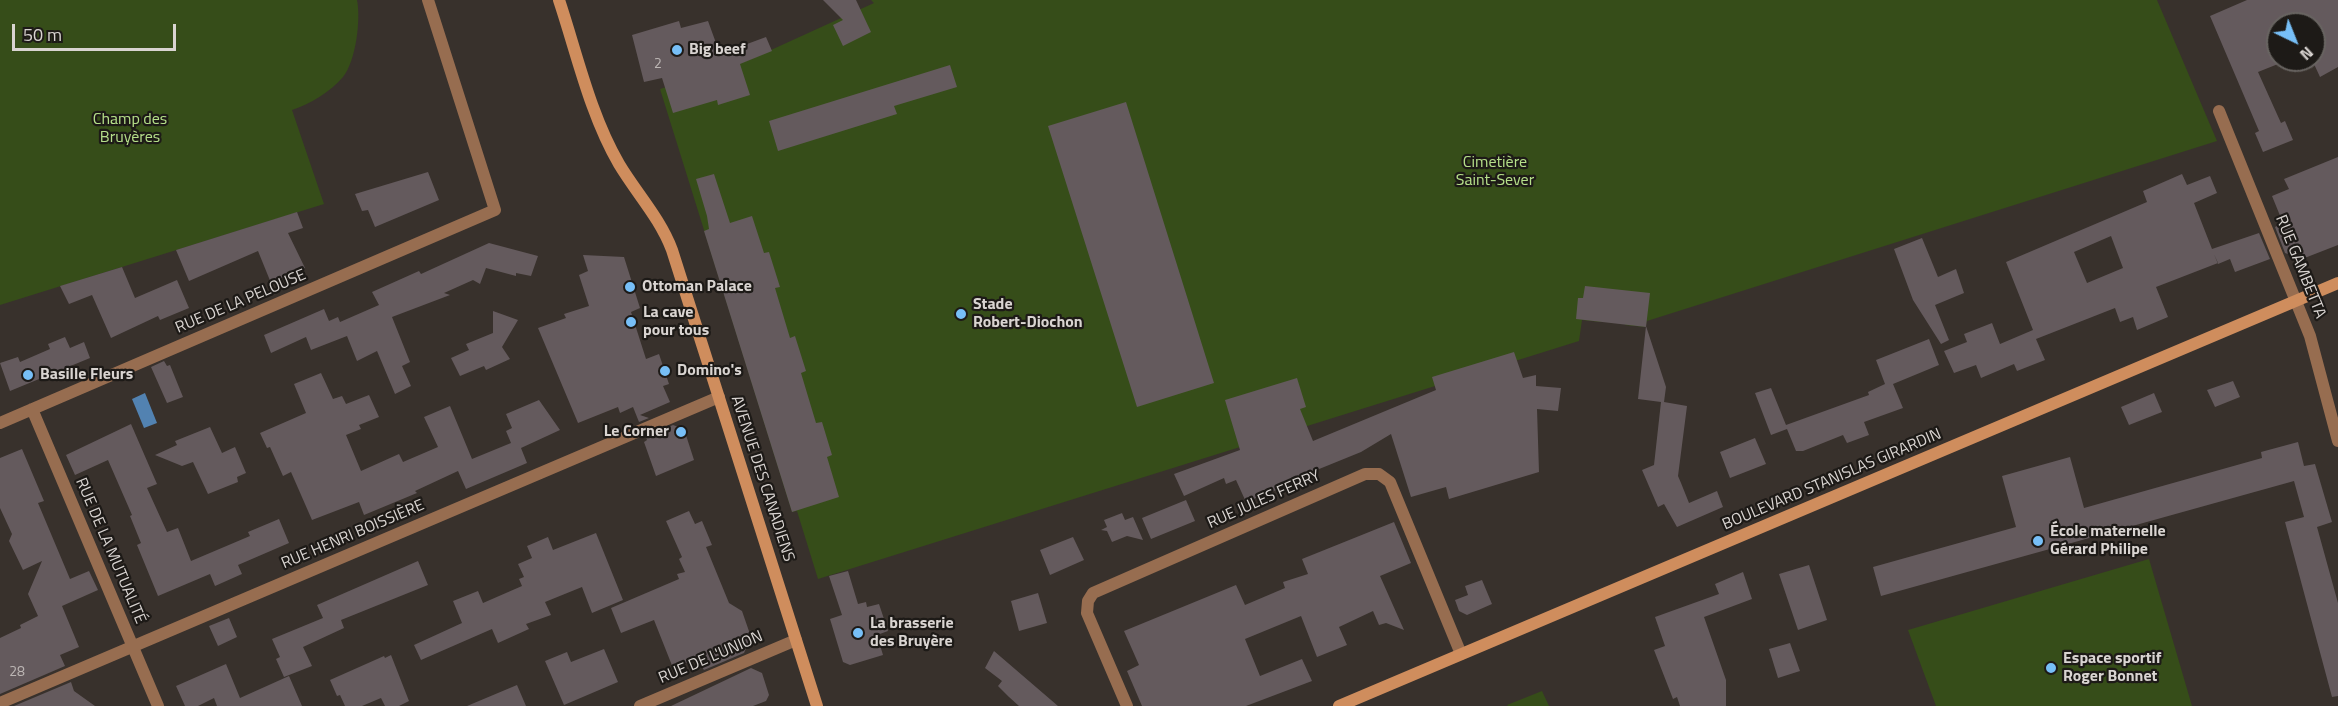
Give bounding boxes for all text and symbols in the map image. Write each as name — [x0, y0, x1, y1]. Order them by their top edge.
scale bar — [15, 12, 178, 50]
north arrow — [2266, 12, 2326, 72]
text: 50 m — [23, 21, 62, 48]
place label: Big beef — [689, 40, 746, 60]
text: N — [2295, 41, 2319, 66]
marker: Big beef — [670, 43, 684, 57]
house number: 2 — [654, 57, 662, 73]
park label: Champ des Bruyères — [93, 110, 167, 148]
park label: Cimetière Saint-Sever — [1456, 153, 1534, 191]
street label: RUE GAMBETTA — [2271, 213, 2329, 321]
street label: RUE DE LA PELOUSE — [173, 266, 309, 338]
place label: Ottoman Palace — [642, 277, 752, 297]
marker: Ottoman Palace — [623, 280, 637, 294]
place label: Stade Robert-Diochon — [973, 295, 1083, 333]
place label: La cave pour tous — [643, 303, 709, 341]
marker: Stade Robert-Diochon — [954, 307, 968, 321]
marker: La cave pour tous — [624, 315, 638, 329]
place label: Domino's — [677, 361, 742, 381]
marker: Domino's — [658, 364, 672, 378]
place label: Basille Fleurs — [40, 365, 133, 385]
marker: Basille Fleurs — [21, 368, 35, 382]
street label: AVENUE DES CANADIENS — [726, 394, 798, 564]
place label: Le Corner — [604, 422, 669, 442]
marker: Le Corner — [674, 425, 688, 439]
street label: BOULEVARD STANISLAS GIRARDIN — [1720, 425, 1944, 535]
street label: RUE JULES FERRY — [1205, 467, 1323, 533]
street label: RUE DE LA MUTUALITÉ — [71, 475, 149, 627]
street label: RUE HENRI BOISSIÈRE — [279, 496, 427, 574]
place label: École maternelle Gérard Philipe — [2050, 522, 2166, 560]
marker: École maternelle Gérard Philipe — [2031, 534, 2045, 548]
place label: La brasserie des Bruyère — [870, 614, 954, 652]
marker: La brasserie des Bruyère — [851, 626, 865, 640]
street label: RUE DE L'UNION — [656, 627, 766, 689]
place label: Espace sportif Roger Bonnet — [2063, 649, 2161, 687]
marker: Espace sportif Roger Bonnet — [2044, 661, 2058, 675]
house number: 28 — [9, 665, 25, 681]

